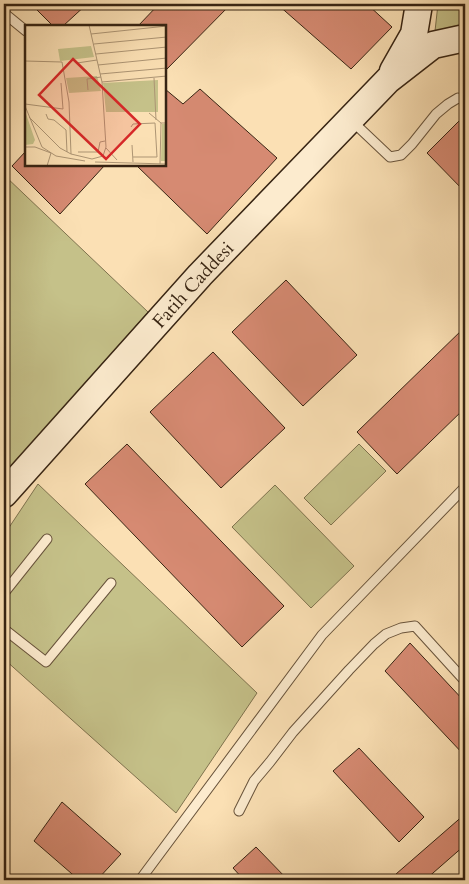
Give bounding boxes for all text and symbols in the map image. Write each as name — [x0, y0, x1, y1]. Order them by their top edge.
inset map — [25, 25, 166, 166]
street label: Fatih Caddesi — [147, 236, 240, 334]

